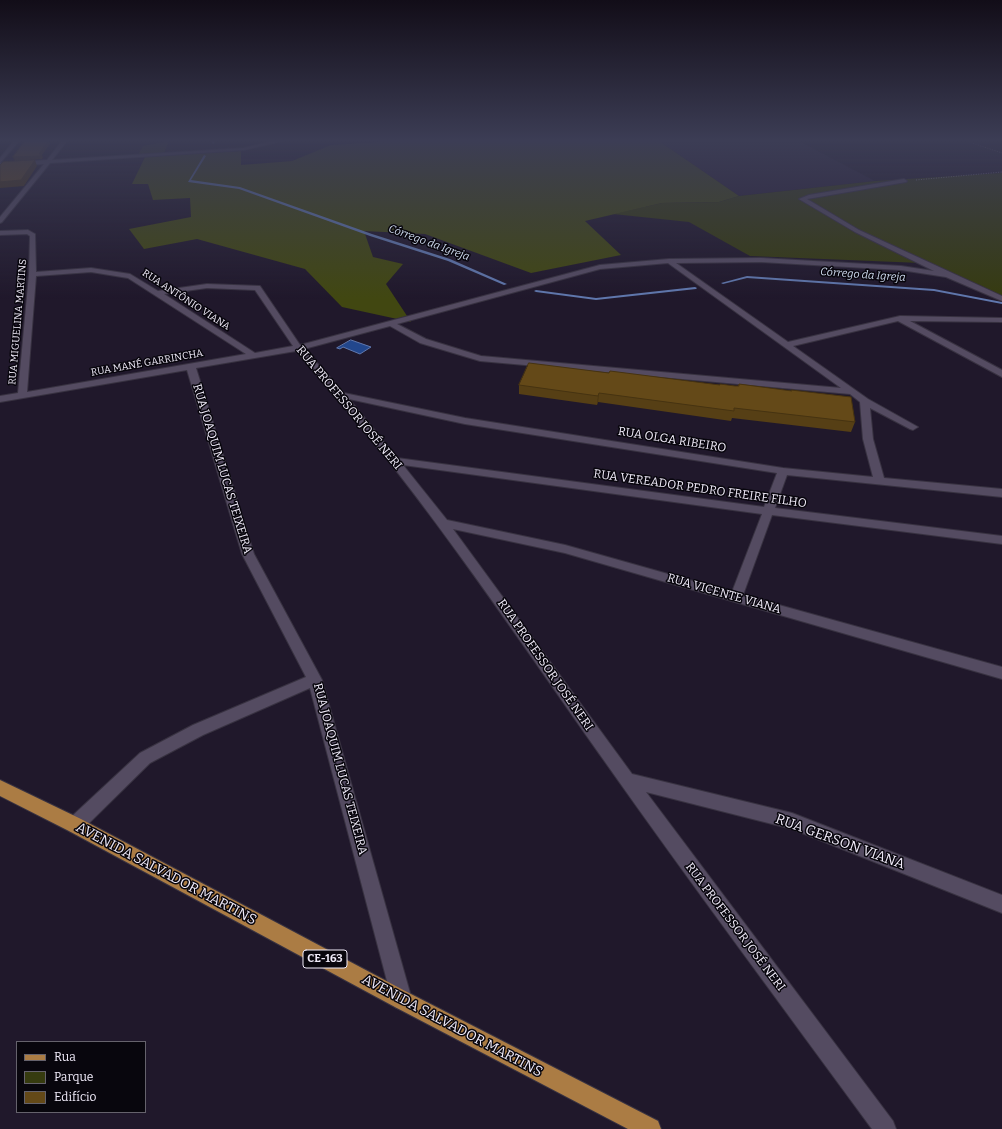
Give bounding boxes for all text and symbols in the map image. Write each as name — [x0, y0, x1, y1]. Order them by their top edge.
water label: Córrego da Igreja — [387, 222, 471, 264]
street label: RUA MIGUELINA MARTINS — [7, 259, 29, 385]
water label: Córrego da Igreja — [820, 265, 906, 285]
street label: RUA ANTÔNIO VIANA — [140, 267, 232, 333]
street label: RUA PROFESSOR JOSÉ NERI — [293, 343, 405, 473]
street label: RUA MANÉ GARRINCHA — [90, 347, 204, 379]
street label: RUA JOAQUIM LUCAS TEIXEIRA — [189, 382, 255, 556]
street label: RUA OLGA RIBEIRO — [617, 424, 727, 456]
street label: RUA VEREADOR PEDRO FREIRE FILHO — [592, 467, 808, 511]
street label: RUA VICENTE VIANA — [665, 571, 783, 617]
street label: RUA PROFESSOR JOSÉ NERI — [494, 597, 596, 733]
street label: RUA JOAQUIM LUCAS TEIXEIRA — [310, 682, 370, 856]
street label: RUA GERSON VIANA — [773, 811, 907, 873]
street label: AVENIDA SALVADOR MARTINS — [73, 819, 259, 929]
street label: RUA PROFESSOR JOSÉ NERI — [682, 860, 788, 994]
road number: CE-163 — [303, 950, 347, 968]
street label: AVENIDA SALVADOR MARTINS — [359, 971, 545, 1081]
legend — [16, 1041, 146, 1113]
text: Rua — [54, 1050, 76, 1064]
text: Parque — [54, 1070, 93, 1084]
text: Edifício — [54, 1090, 96, 1104]

